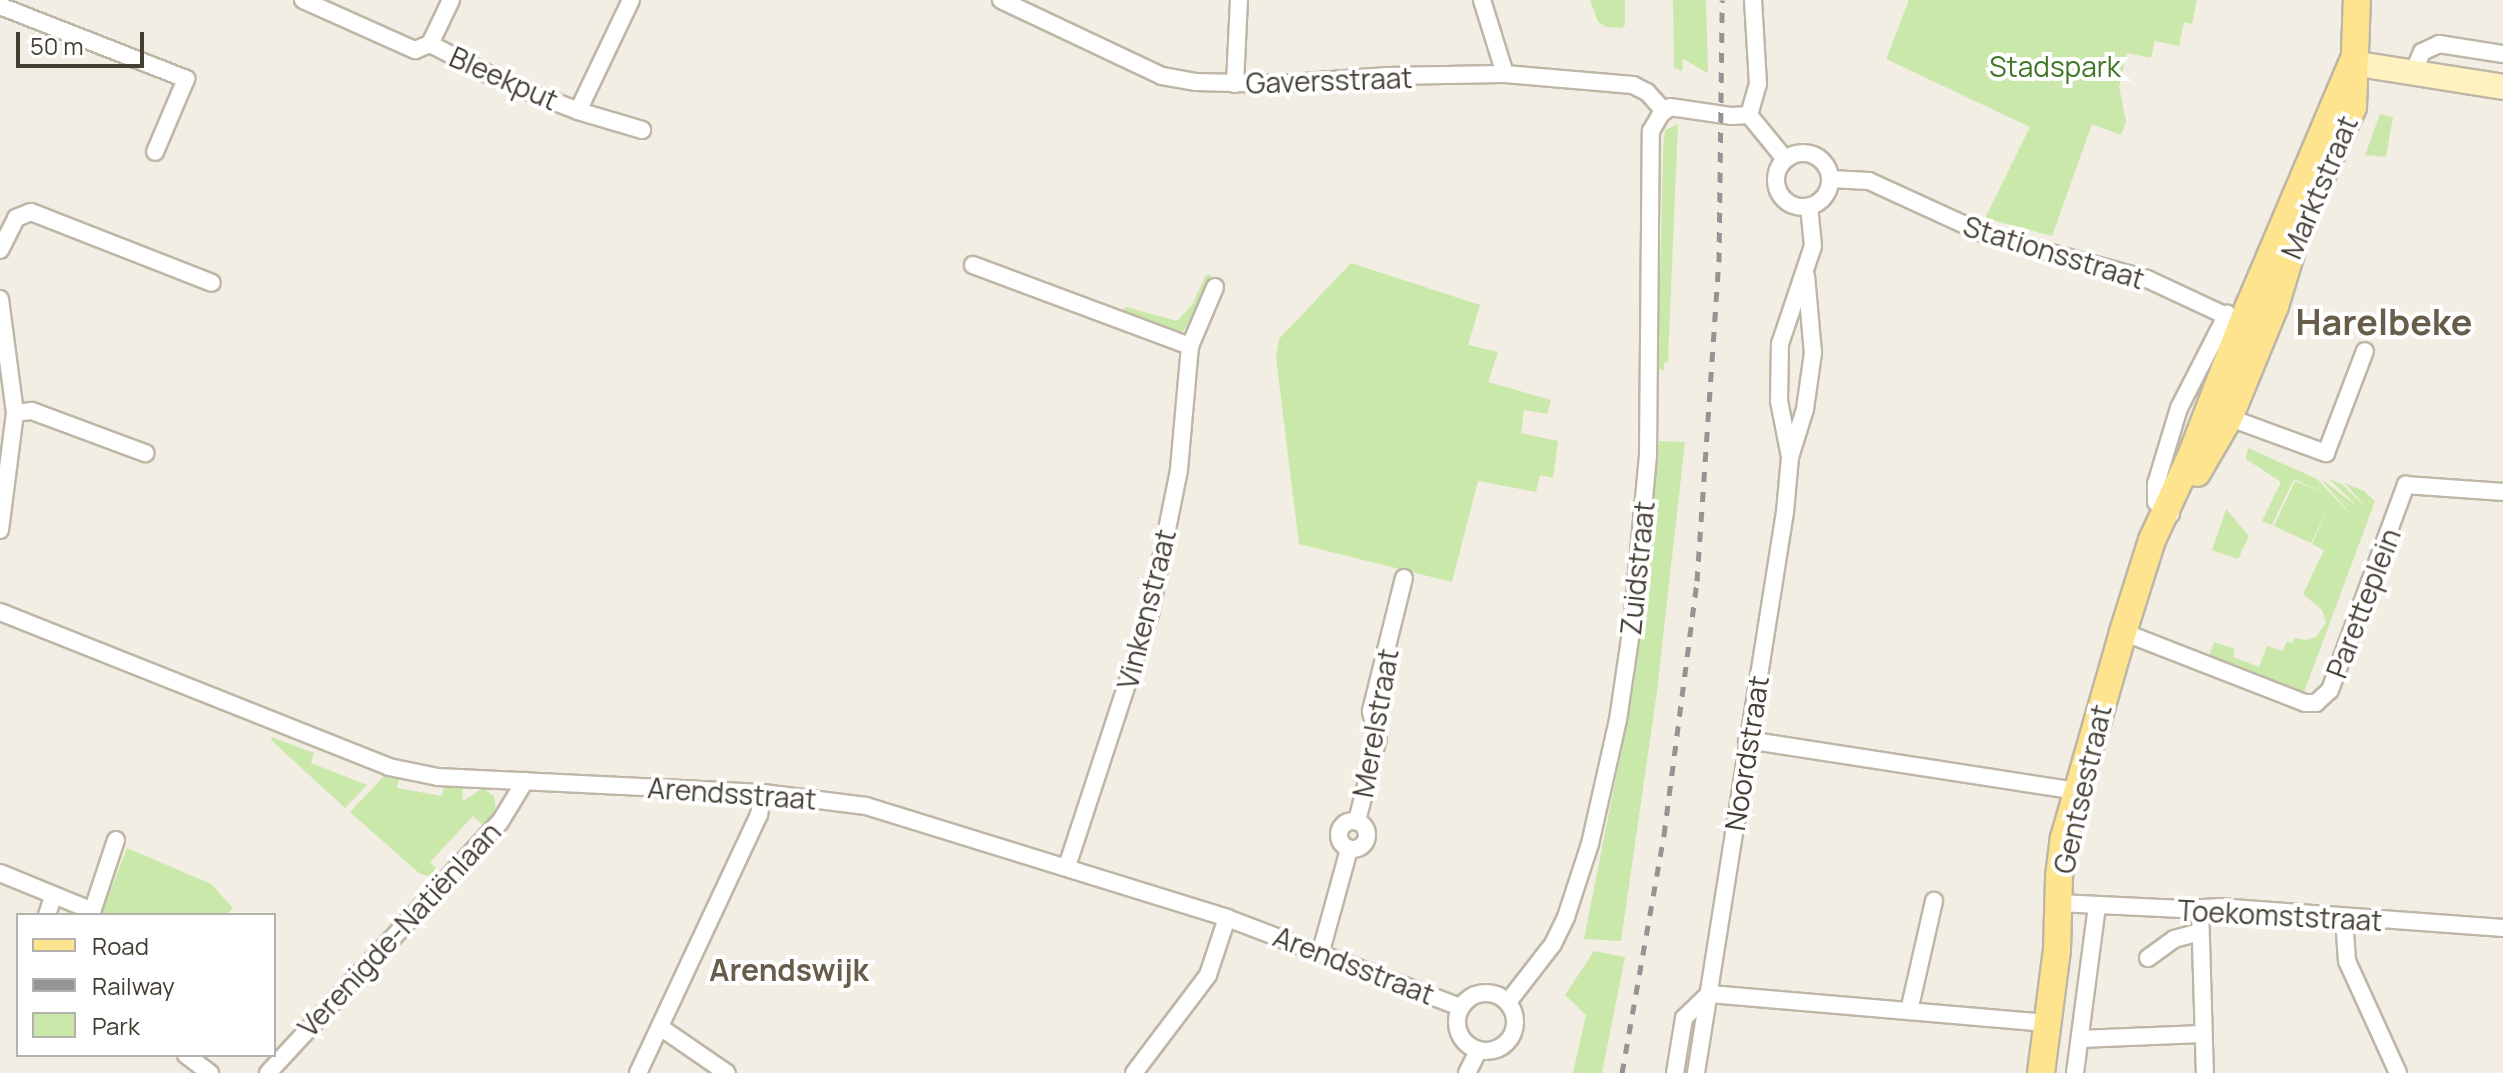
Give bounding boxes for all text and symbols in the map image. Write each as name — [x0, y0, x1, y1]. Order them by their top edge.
scale bar — [20, 16, 148, 66]
text: 50 m — [30, 29, 84, 62]
street label: Bleekput — [445, 39, 563, 117]
park label: Stadspark — [1989, 49, 2121, 83]
street label: Gaversstraat — [1245, 60, 1413, 100]
street label: Marktstraat — [2274, 110, 2364, 264]
street label: Stationsstraat — [1959, 209, 2149, 295]
district label: Harelbeke — [2295, 300, 2473, 344]
street label: Zuidstraat — [1613, 499, 1661, 637]
street label: Paretteplein — [2319, 524, 2407, 682]
street label: Vinkenstraat — [1110, 526, 1182, 692]
street label: Merelstraat — [1345, 646, 1405, 800]
street label: Noordstraat — [1717, 673, 1775, 833]
street label: Gentsestraat — [2046, 701, 2118, 877]
street label: Arendsstraat — [646, 770, 818, 816]
street label: Verenigde-Natiënlaan — [291, 815, 507, 1043]
street label: Toekomststraat — [2177, 893, 2383, 937]
legend — [16, 913, 276, 1057]
street label: Arendsstraat — [1269, 919, 1439, 1011]
text: Road — [92, 929, 149, 962]
district label: Arendswijk — [709, 952, 869, 988]
text: Railway — [92, 969, 175, 1002]
text: Park — [92, 1009, 140, 1042]

